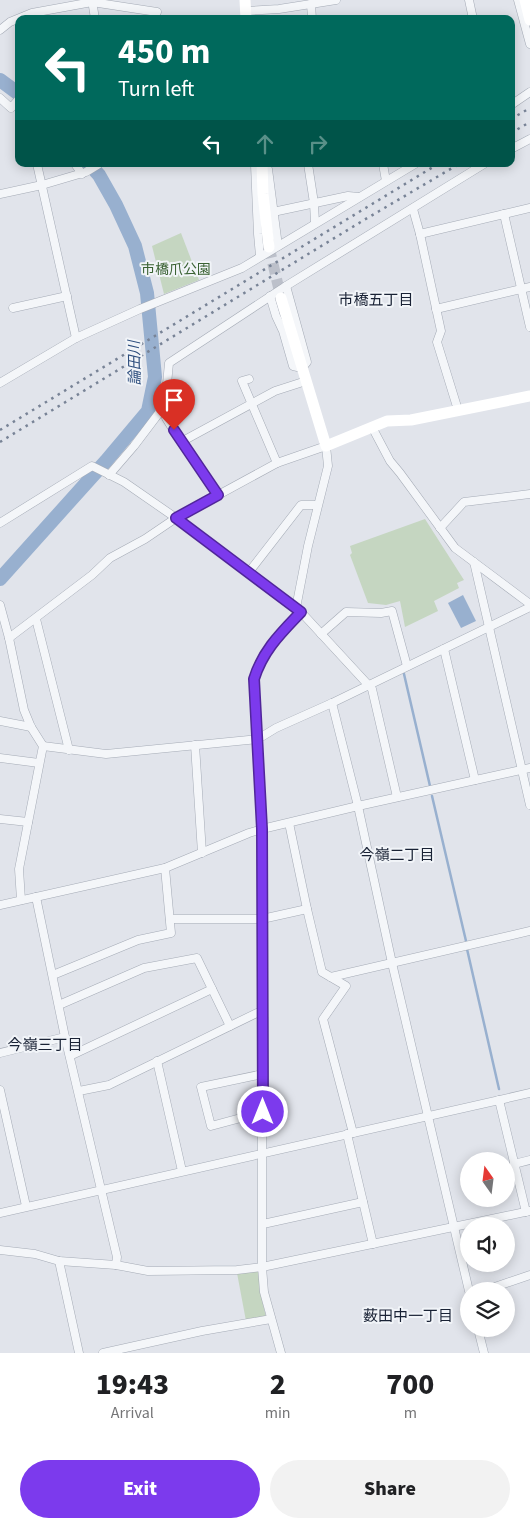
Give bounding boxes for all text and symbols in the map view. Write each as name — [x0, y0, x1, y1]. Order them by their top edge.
text: 450 m — [118, 27, 210, 77]
icon: left — [35, 35, 100, 100]
text: Turn left — [118, 73, 194, 105]
icon: left — [198, 130, 226, 158]
icon: ahead — [251, 130, 279, 158]
icon: right — [304, 130, 332, 158]
park label: 市橋爪公園 — [141, 260, 211, 280]
district label: 市橋五丁目 — [338, 290, 414, 311]
water label: 論田川 — [124, 338, 146, 386]
pin — [153, 379, 195, 430]
icon: arrive — [160, 386, 188, 414]
district label: 今嶺二丁目 — [359, 845, 435, 866]
district label: 今嶺三丁目 — [7, 1035, 83, 1056]
position arrow — [236, 1085, 288, 1137]
north arrow — [460, 1152, 515, 1208]
map controls — [460, 1152, 515, 1337]
button: sound — [460, 1217, 515, 1272]
button: layers — [460, 1282, 515, 1337]
district label: 薮田中一丁目 — [363, 1306, 453, 1327]
text: 19:43 — [96, 1363, 169, 1406]
text: 2 — [270, 1363, 286, 1406]
text: 700 — [386, 1363, 434, 1406]
text: Arrival — [111, 1402, 154, 1424]
text: min — [265, 1402, 291, 1424]
text: m — [404, 1402, 417, 1424]
button: Exit — [20, 1460, 260, 1518]
button: Share — [270, 1460, 510, 1518]

